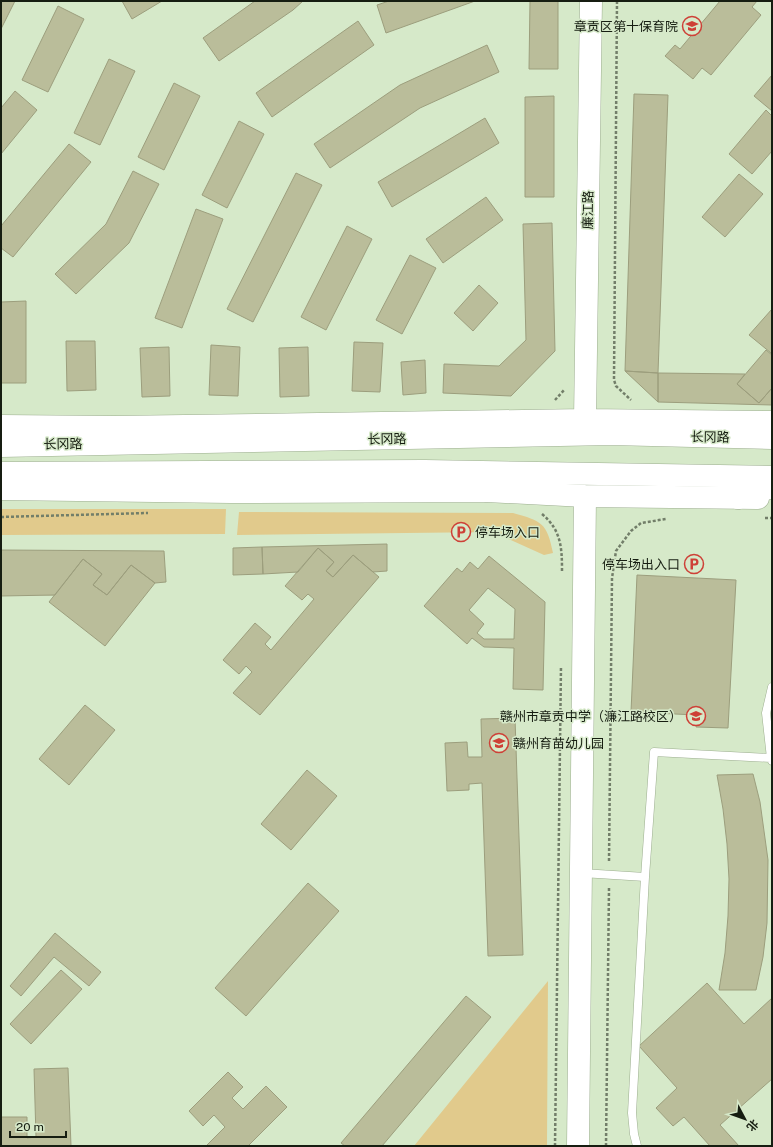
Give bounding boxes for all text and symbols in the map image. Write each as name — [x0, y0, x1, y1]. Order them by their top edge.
school or university icon: 章贡区第十保育院 — [681, 15, 703, 37]
place label: 章贡区第十保育院 — [574, 19, 678, 34]
street label: 廉江路 — [580, 190, 596, 230]
street label: 长冈路 — [690, 429, 730, 445]
street label: 长冈路 — [367, 431, 407, 447]
street label: 长冈路 — [43, 436, 83, 452]
parking icon: 停车场入口 — [450, 521, 472, 543]
place label: 停车场入口 — [475, 525, 540, 540]
parking icon: 停车场出入口 — [683, 553, 705, 575]
place label: 停车场出入口 — [602, 557, 680, 572]
school or university icon: 赣州市章贡中学（濂江路校区） — [685, 705, 707, 727]
place label: 赣州市章贡中学（濂江路校区） — [500, 709, 682, 724]
school or university icon: 赣州育苗幼儿园 — [488, 732, 510, 754]
place label: 赣州育苗幼儿园 — [513, 736, 604, 751]
north arrow — [725, 1099, 765, 1139]
scale bar — [10, 1113, 66, 1139]
text: 北 — [744, 1117, 761, 1134]
text: 20 m — [16, 1120, 44, 1134]

